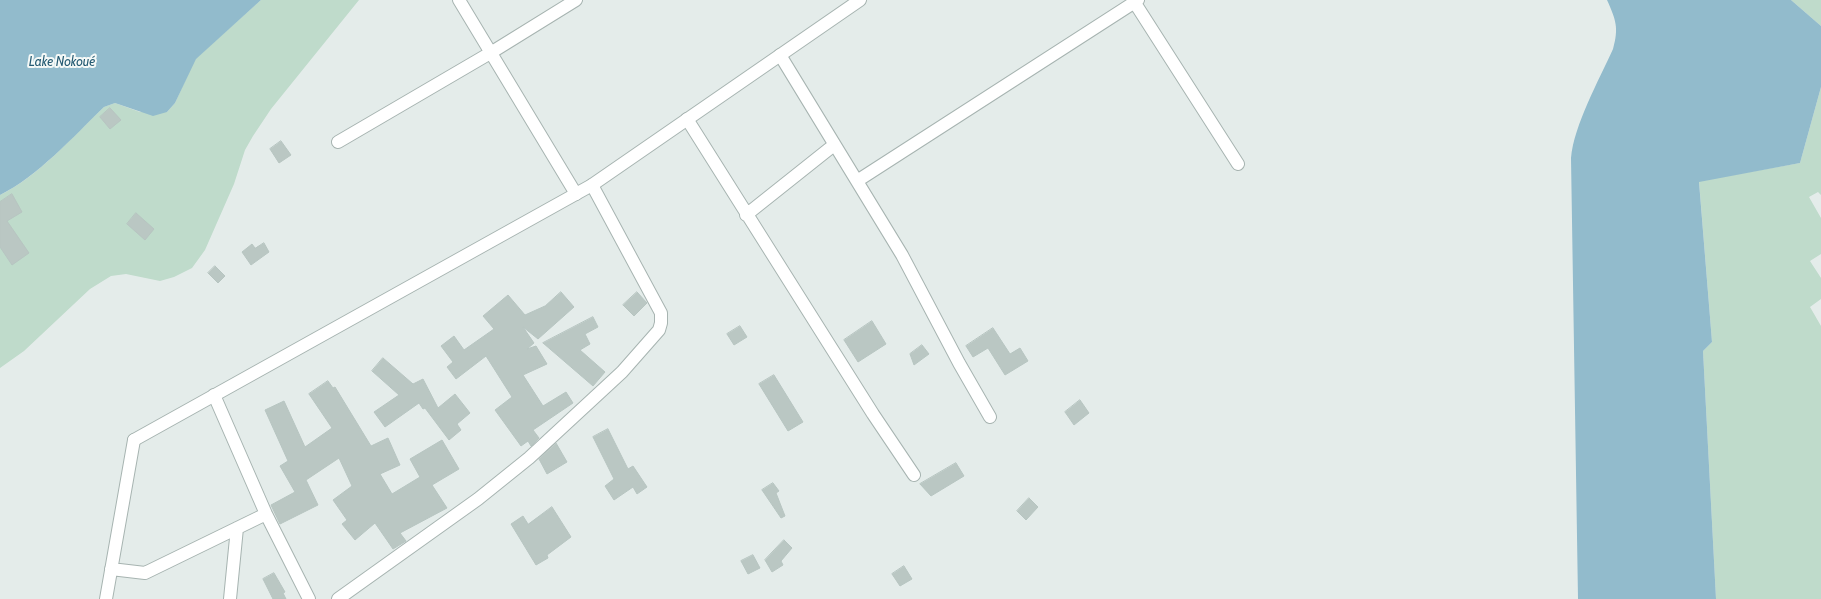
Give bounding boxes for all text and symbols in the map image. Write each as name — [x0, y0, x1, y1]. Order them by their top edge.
water label: Lake Nokoué — [29, 54, 95, 70]

